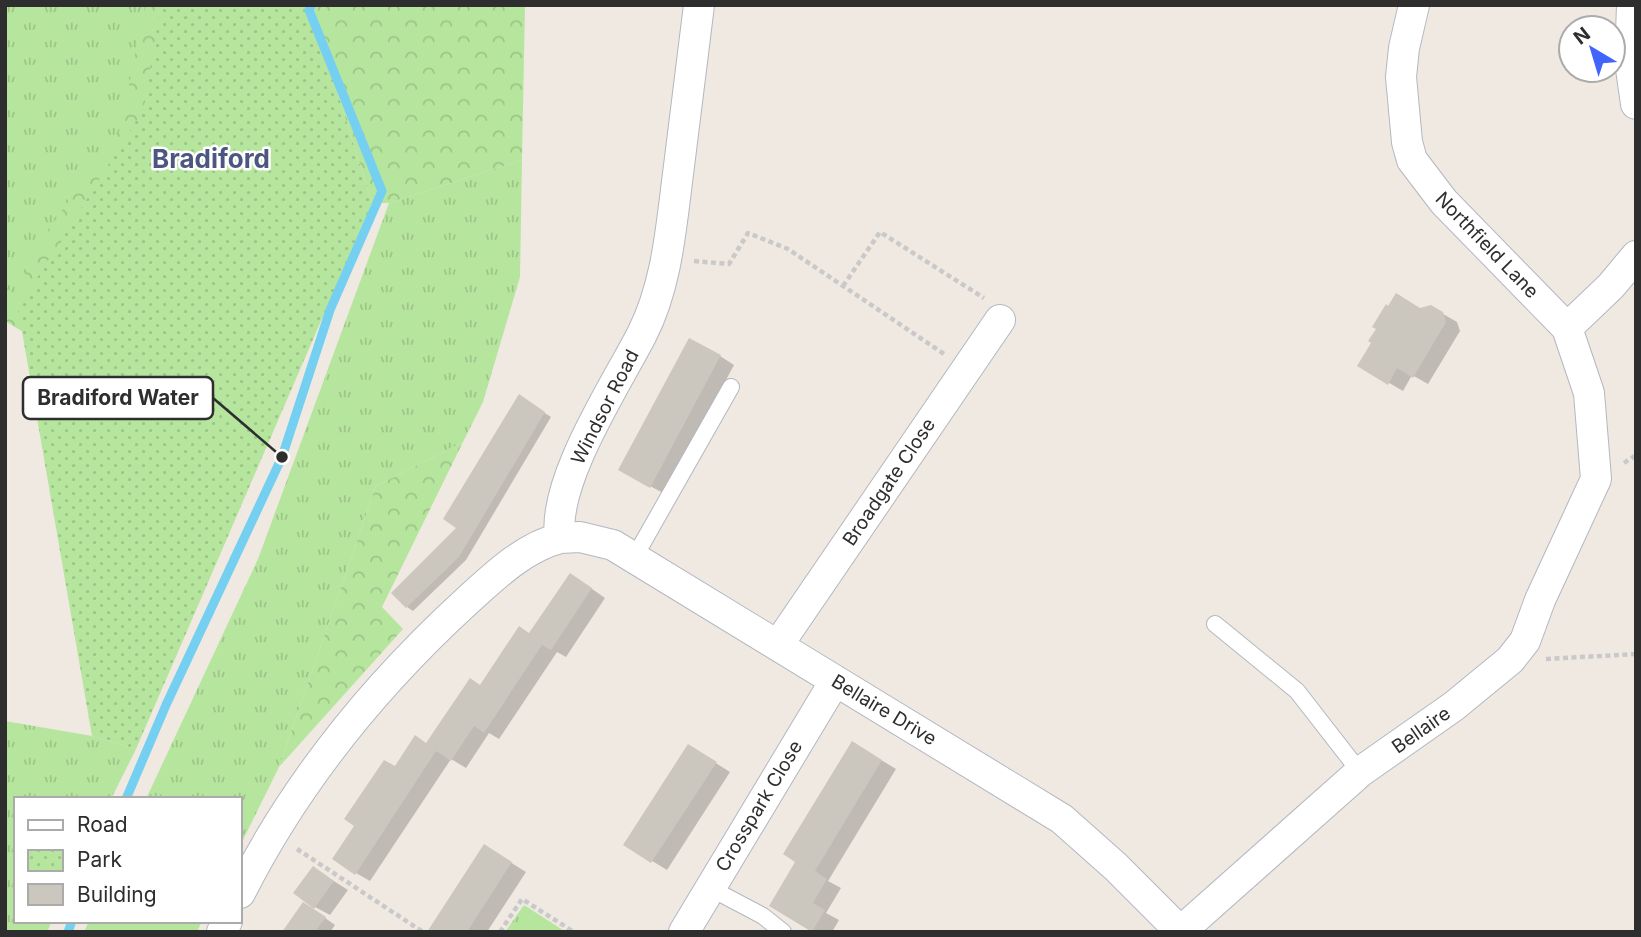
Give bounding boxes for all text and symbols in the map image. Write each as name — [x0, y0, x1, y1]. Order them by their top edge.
north arrow — [1557, 14, 1627, 84]
text: N — [1569, 22, 1595, 50]
district label: Bradiford — [152, 143, 270, 174]
street label: Northfield Lane — [1431, 187, 1543, 303]
street label: Windsor Road — [566, 346, 644, 468]
callout: Bradiford Water — [23, 377, 213, 419]
text: Bradiford Water — [37, 385, 199, 410]
street label: Broadgate Close — [838, 414, 940, 550]
street label: Bellaire Drive — [827, 670, 941, 750]
street label: Bellaire — [1387, 702, 1455, 758]
street label: Crosspark Close — [711, 736, 807, 876]
legend — [14, 797, 242, 923]
text: Road — [77, 812, 128, 837]
text: Park — [77, 847, 122, 872]
text: Building — [77, 882, 157, 907]

